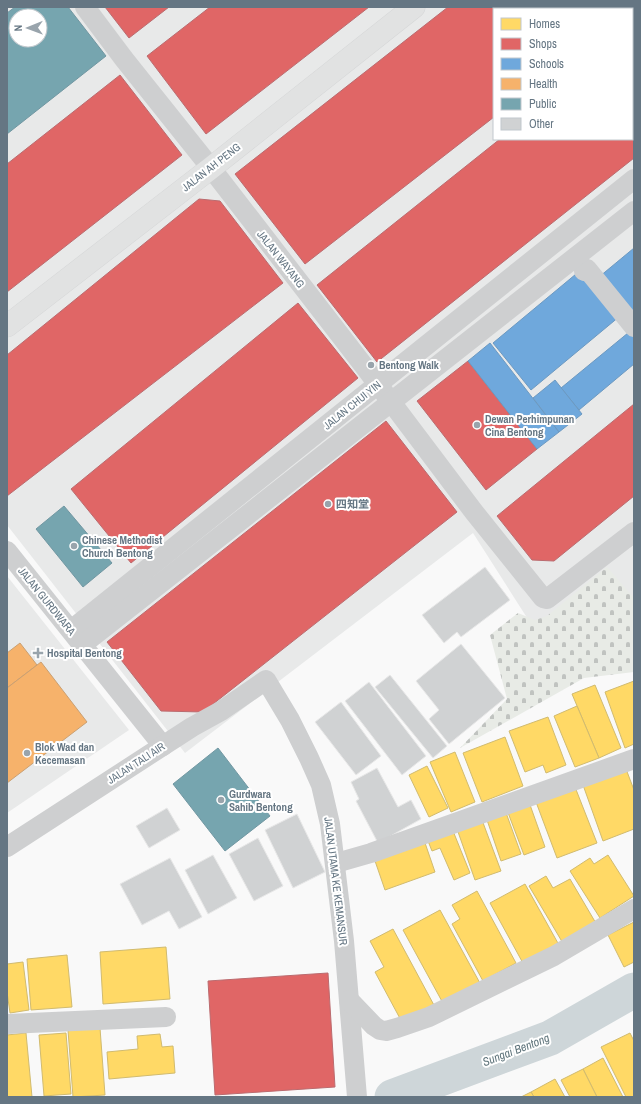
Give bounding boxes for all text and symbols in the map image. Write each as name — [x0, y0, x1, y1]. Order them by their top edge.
north arrow — [8, 8, 48, 48]
legend — [493, 8, 633, 140]
text: Homes — [529, 16, 560, 32]
text: N — [11, 25, 25, 32]
text: Shops — [529, 36, 557, 52]
text: Schools — [529, 56, 564, 72]
text: Health — [529, 76, 557, 92]
text: Public — [529, 96, 556, 112]
text: Other — [529, 116, 554, 132]
street label: JALAN AH PENG — [179, 140, 243, 194]
street label: JALAN WAYANG — [254, 227, 308, 291]
place label: Bentong Walk — [379, 358, 440, 372]
marker: Bentong Walk — [366, 360, 376, 370]
street label: JALAN CHUI YIN — [320, 378, 384, 432]
place label: Dewan Perhimpunan Cina Bentong — [485, 412, 574, 439]
marker: Dewan Perhimpunan Cina Bentong — [472, 420, 482, 430]
place label: 四知堂 — [336, 497, 369, 511]
marker: 四知堂 — [323, 499, 333, 509]
place label: Chinese Methodist Church Bentong — [82, 533, 162, 560]
marker: Chinese Methodist Church Bentong — [69, 541, 79, 551]
street label: JALAN GURDWARA — [15, 564, 79, 639]
place label: Hospital Bentong — [47, 646, 122, 660]
marker: Hospital Bentong — [32, 647, 44, 659]
street label: JALAN TALI AIR — [105, 739, 168, 787]
place label: Blok Wad dan Kecemasan — [35, 740, 94, 767]
marker: Blok Wad dan Kecemasan — [22, 748, 32, 758]
place label: Gurdwara Sahib Bentong — [229, 787, 293, 814]
marker: Gurdwara Sahib Bentong — [216, 795, 226, 805]
street label: JALAN UTAMA KE KEMANSUR — [321, 816, 351, 946]
water label: Sungai Bentong — [480, 1030, 552, 1070]

